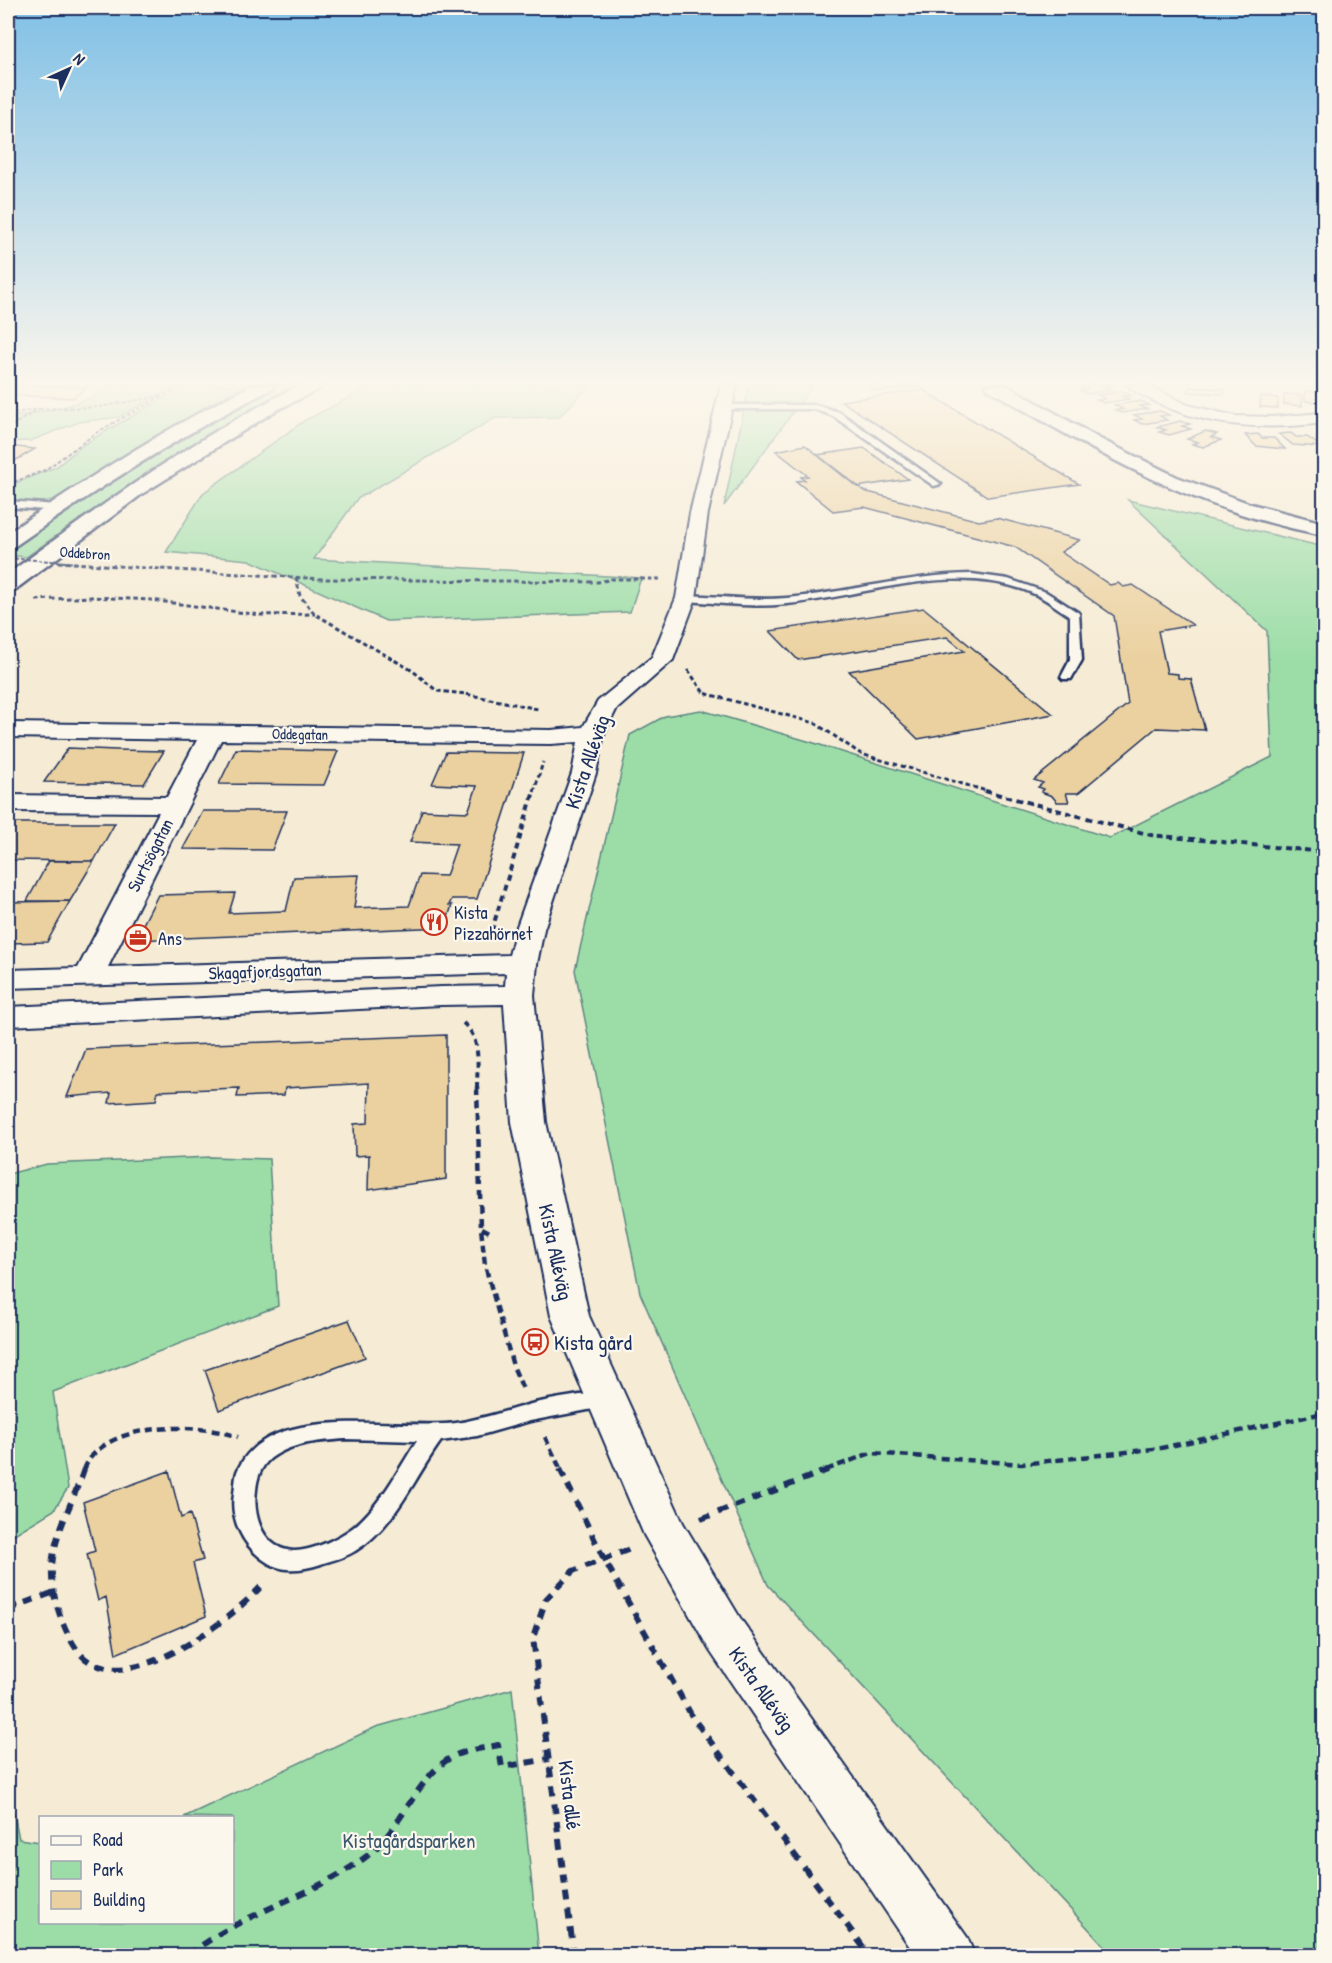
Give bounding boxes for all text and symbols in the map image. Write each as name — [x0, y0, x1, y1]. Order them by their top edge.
north arrow — [39, 39, 99, 99]
text: N — [69, 48, 91, 70]
street label: Oddebron — [59, 541, 111, 565]
street label: Kista Alléväg — [557, 711, 617, 813]
street label: Oddegatan — [272, 723, 329, 745]
street label: Surtsögatan — [121, 814, 179, 896]
place label: Kista Pizzahörnet — [454, 900, 533, 946]
restaurant icon: Kista Pizzahörnet — [419, 907, 449, 937]
office icon: Ans — [123, 923, 153, 953]
place label: Ans — [158, 926, 182, 951]
street label: Skagafjordsgatan — [208, 957, 322, 985]
street label: Kista Alléväg — [532, 1201, 580, 1303]
bus stop icon: Kista gård — [520, 1327, 550, 1357]
place label: Kista gård — [554, 1328, 632, 1357]
street label: Kista Alléväg — [722, 1641, 802, 1737]
street label: Kista allé — [551, 1759, 589, 1831]
legend — [39, 1816, 234, 1924]
park label: Kistagårdsparken — [342, 1826, 476, 1855]
text: Road — [93, 1827, 123, 1852]
text: Park — [93, 1857, 124, 1882]
text: Building — [93, 1887, 145, 1912]

